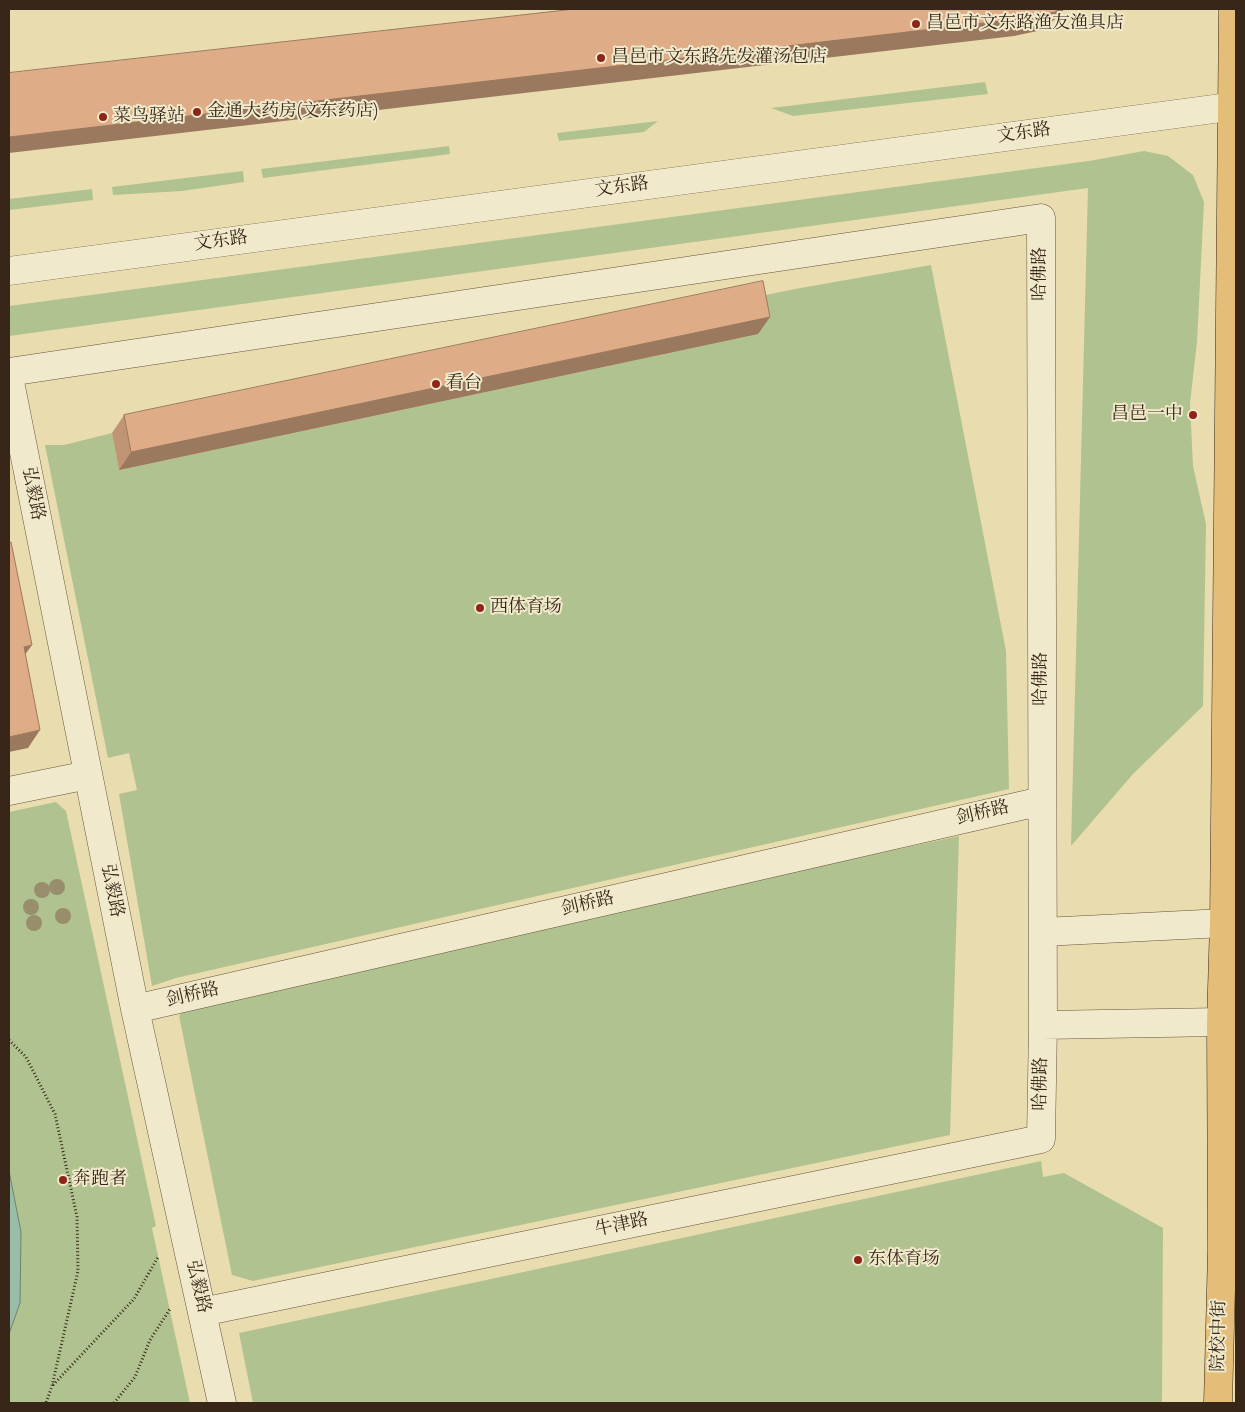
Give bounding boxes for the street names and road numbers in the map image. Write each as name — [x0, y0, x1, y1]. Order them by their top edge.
street label: 文东路 — [996, 120, 1052, 148]
street label: 文东路 — [594, 174, 650, 202]
street label: 文东路 — [193, 228, 249, 256]
street label: 哈佛路 — [1030, 247, 1052, 301]
street label: 弘毅路 — [16, 465, 48, 523]
street label: 哈佛路 — [1031, 652, 1053, 706]
street label: 剑桥路 — [954, 797, 1012, 831]
street label: 弘毅路 — [95, 862, 127, 920]
street label: 剑桥路 — [559, 888, 617, 922]
street label: 剑桥路 — [164, 979, 222, 1013]
street label: 哈佛路 — [1031, 1057, 1053, 1111]
street label: 牛津路 — [593, 1210, 651, 1242]
street label: 弘毅路 — [180, 1258, 214, 1316]
street label: 院校中街 — [1209, 1300, 1231, 1372]

